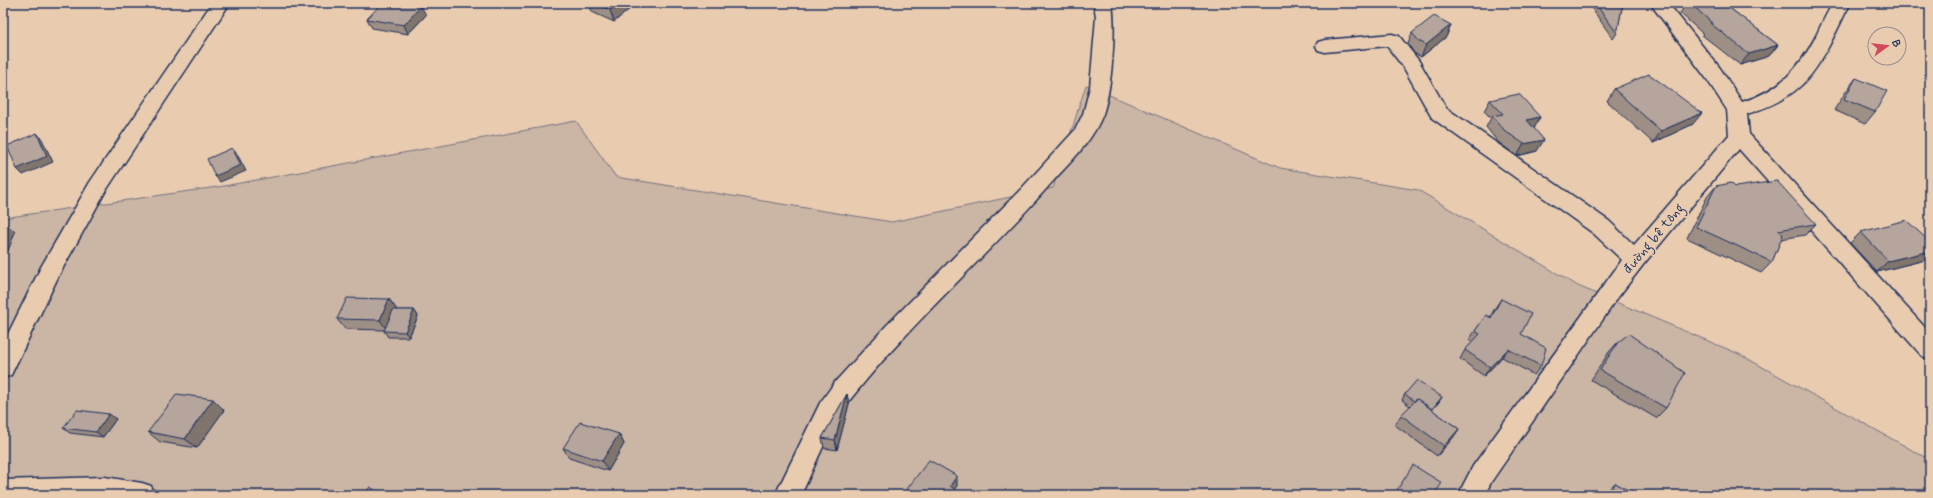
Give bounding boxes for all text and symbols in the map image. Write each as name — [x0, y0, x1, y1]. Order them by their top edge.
north arrow — [1867, 26, 1907, 66]
text: B — [1888, 38, 1903, 49]
street label: đường bê tông — [1619, 200, 1690, 279]

